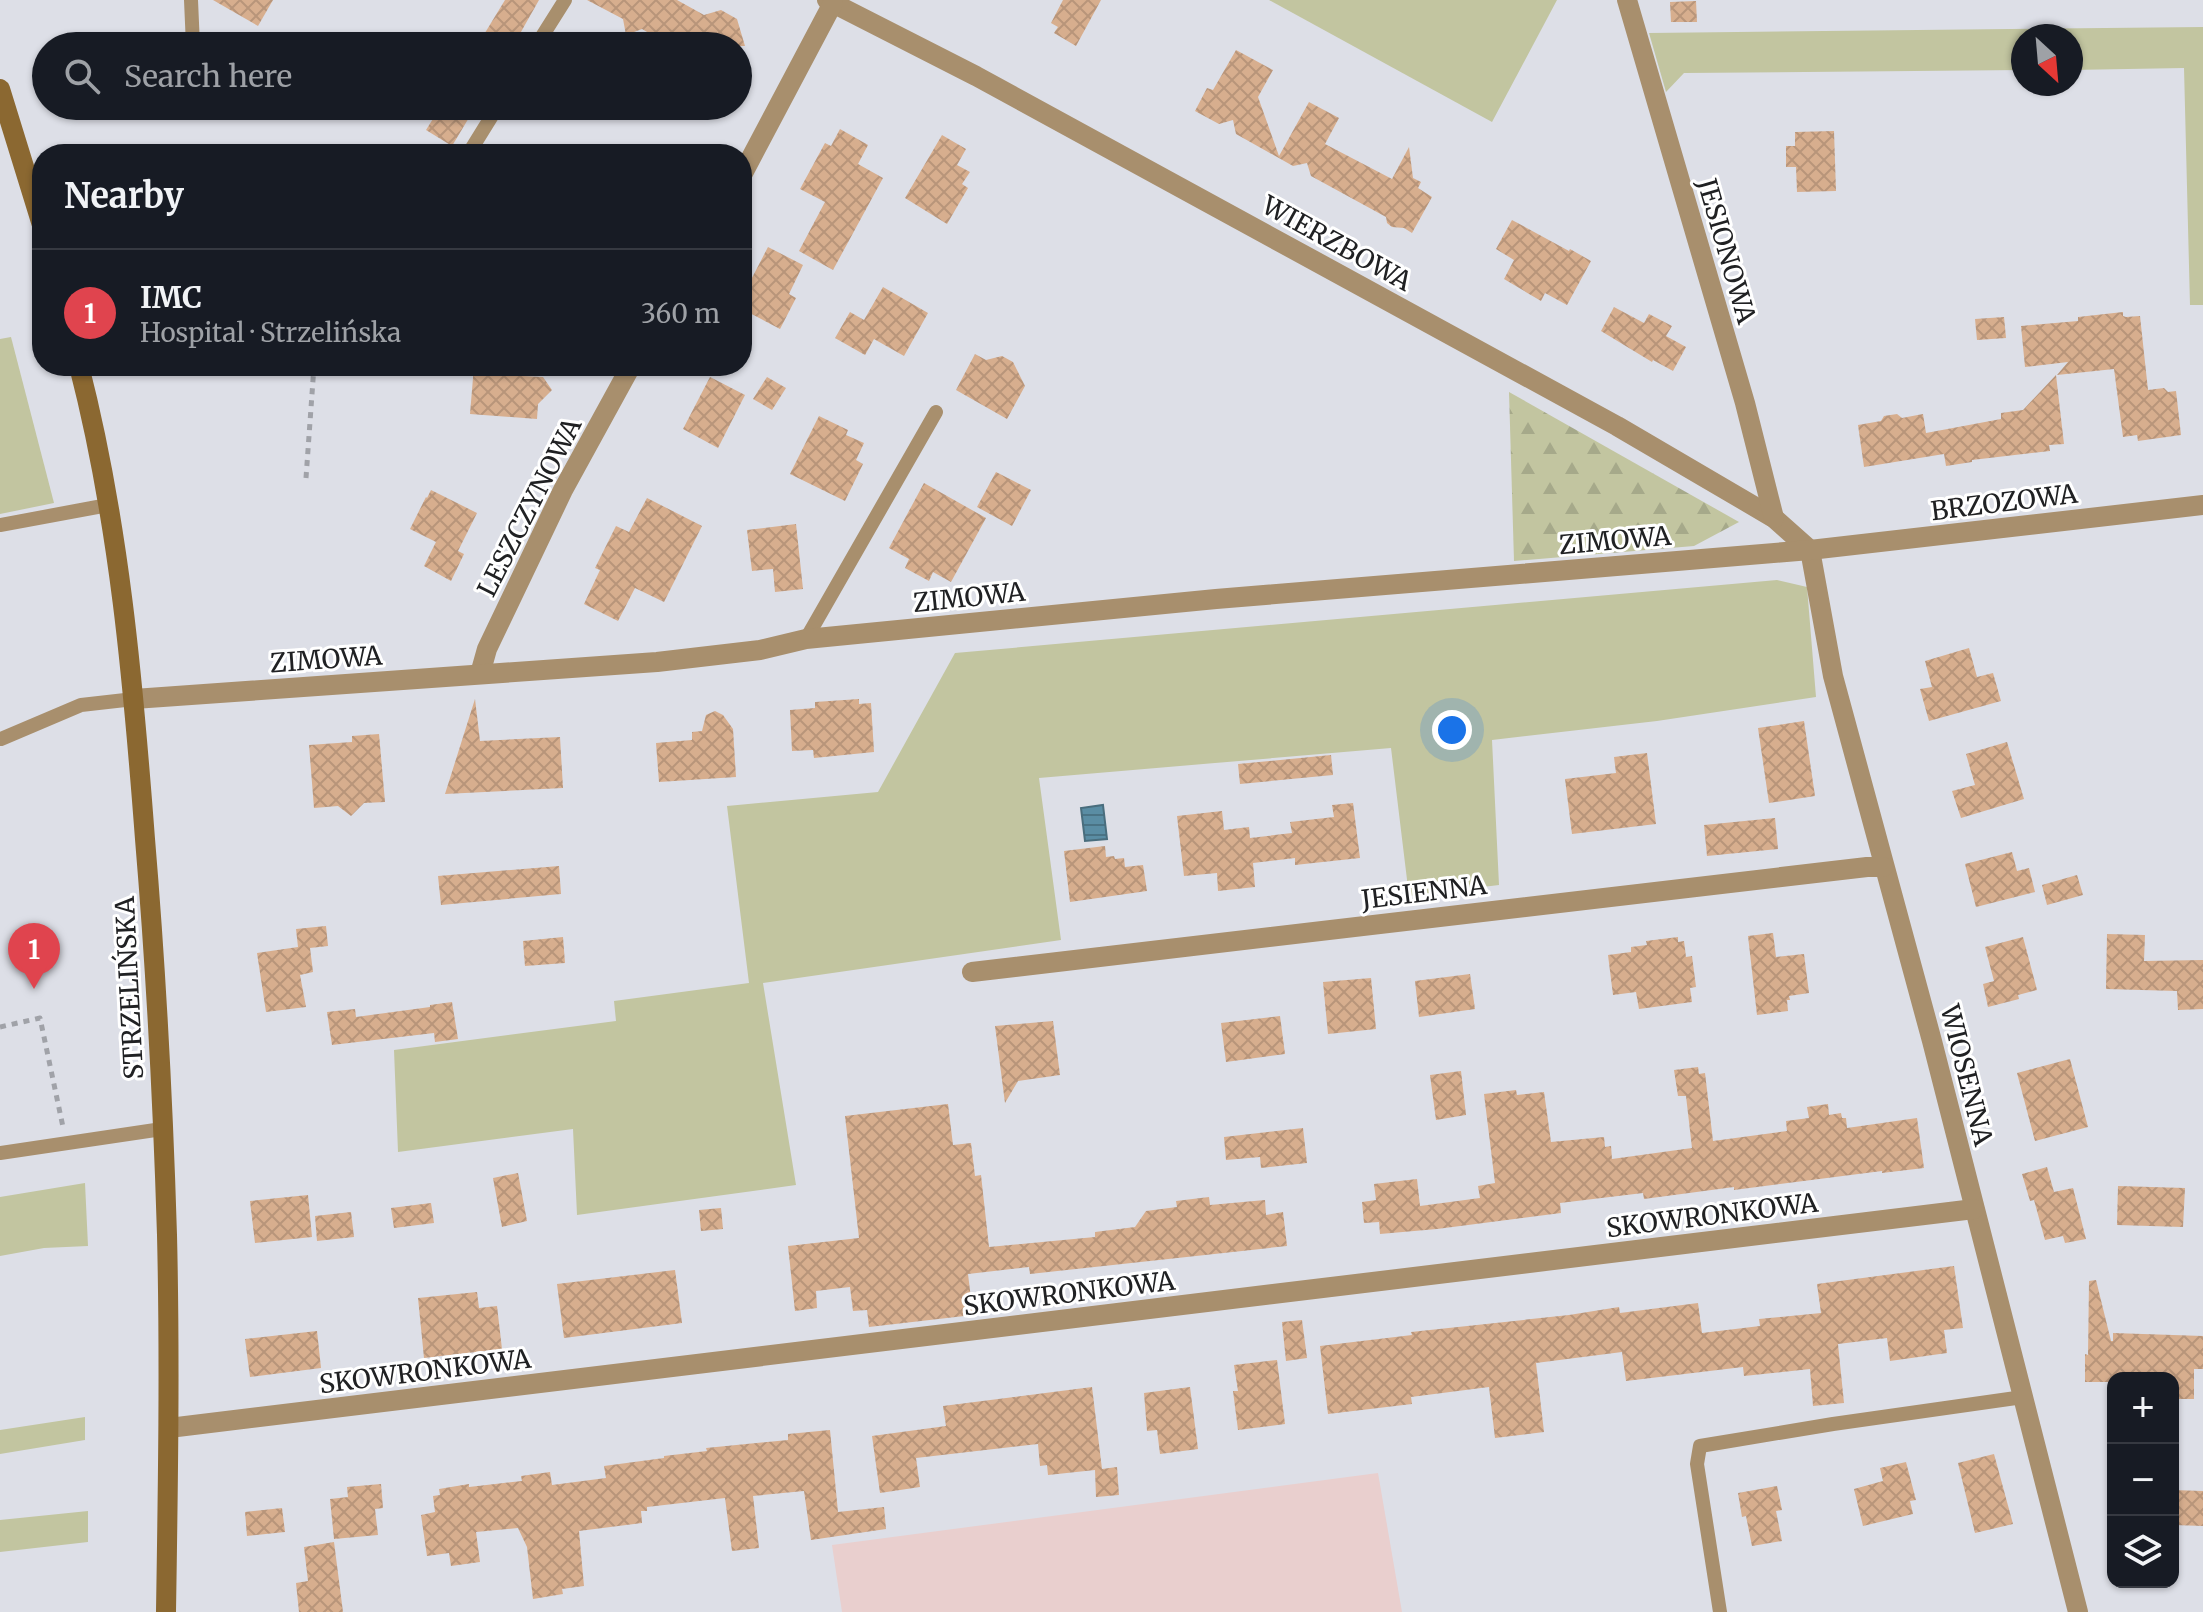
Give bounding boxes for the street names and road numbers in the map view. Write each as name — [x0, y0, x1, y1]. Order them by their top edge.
street label: JESIONOWA — [1690, 174, 1764, 328]
street label: WIERZBOWA — [1255, 188, 1418, 298]
street label: LESZCZYNOWA — [470, 412, 589, 602]
street label: BRZOZOWA — [1929, 477, 2080, 527]
street label: ZIMOWA — [1558, 519, 1673, 561]
street label: ZIMOWA — [911, 575, 1027, 619]
street label: ZIMOWA — [269, 639, 384, 679]
street label: JESIENNA — [1358, 868, 1489, 916]
street label: STRZELIŃSKA — [107, 895, 150, 1080]
street label: WIOSENNA — [1933, 1000, 2001, 1150]
street label: SKOWRONKOWA — [1604, 1186, 1820, 1244]
street label: SKOWRONKOWA — [961, 1264, 1177, 1322]
street label: SKOWRONKOWA — [317, 1342, 533, 1400]

